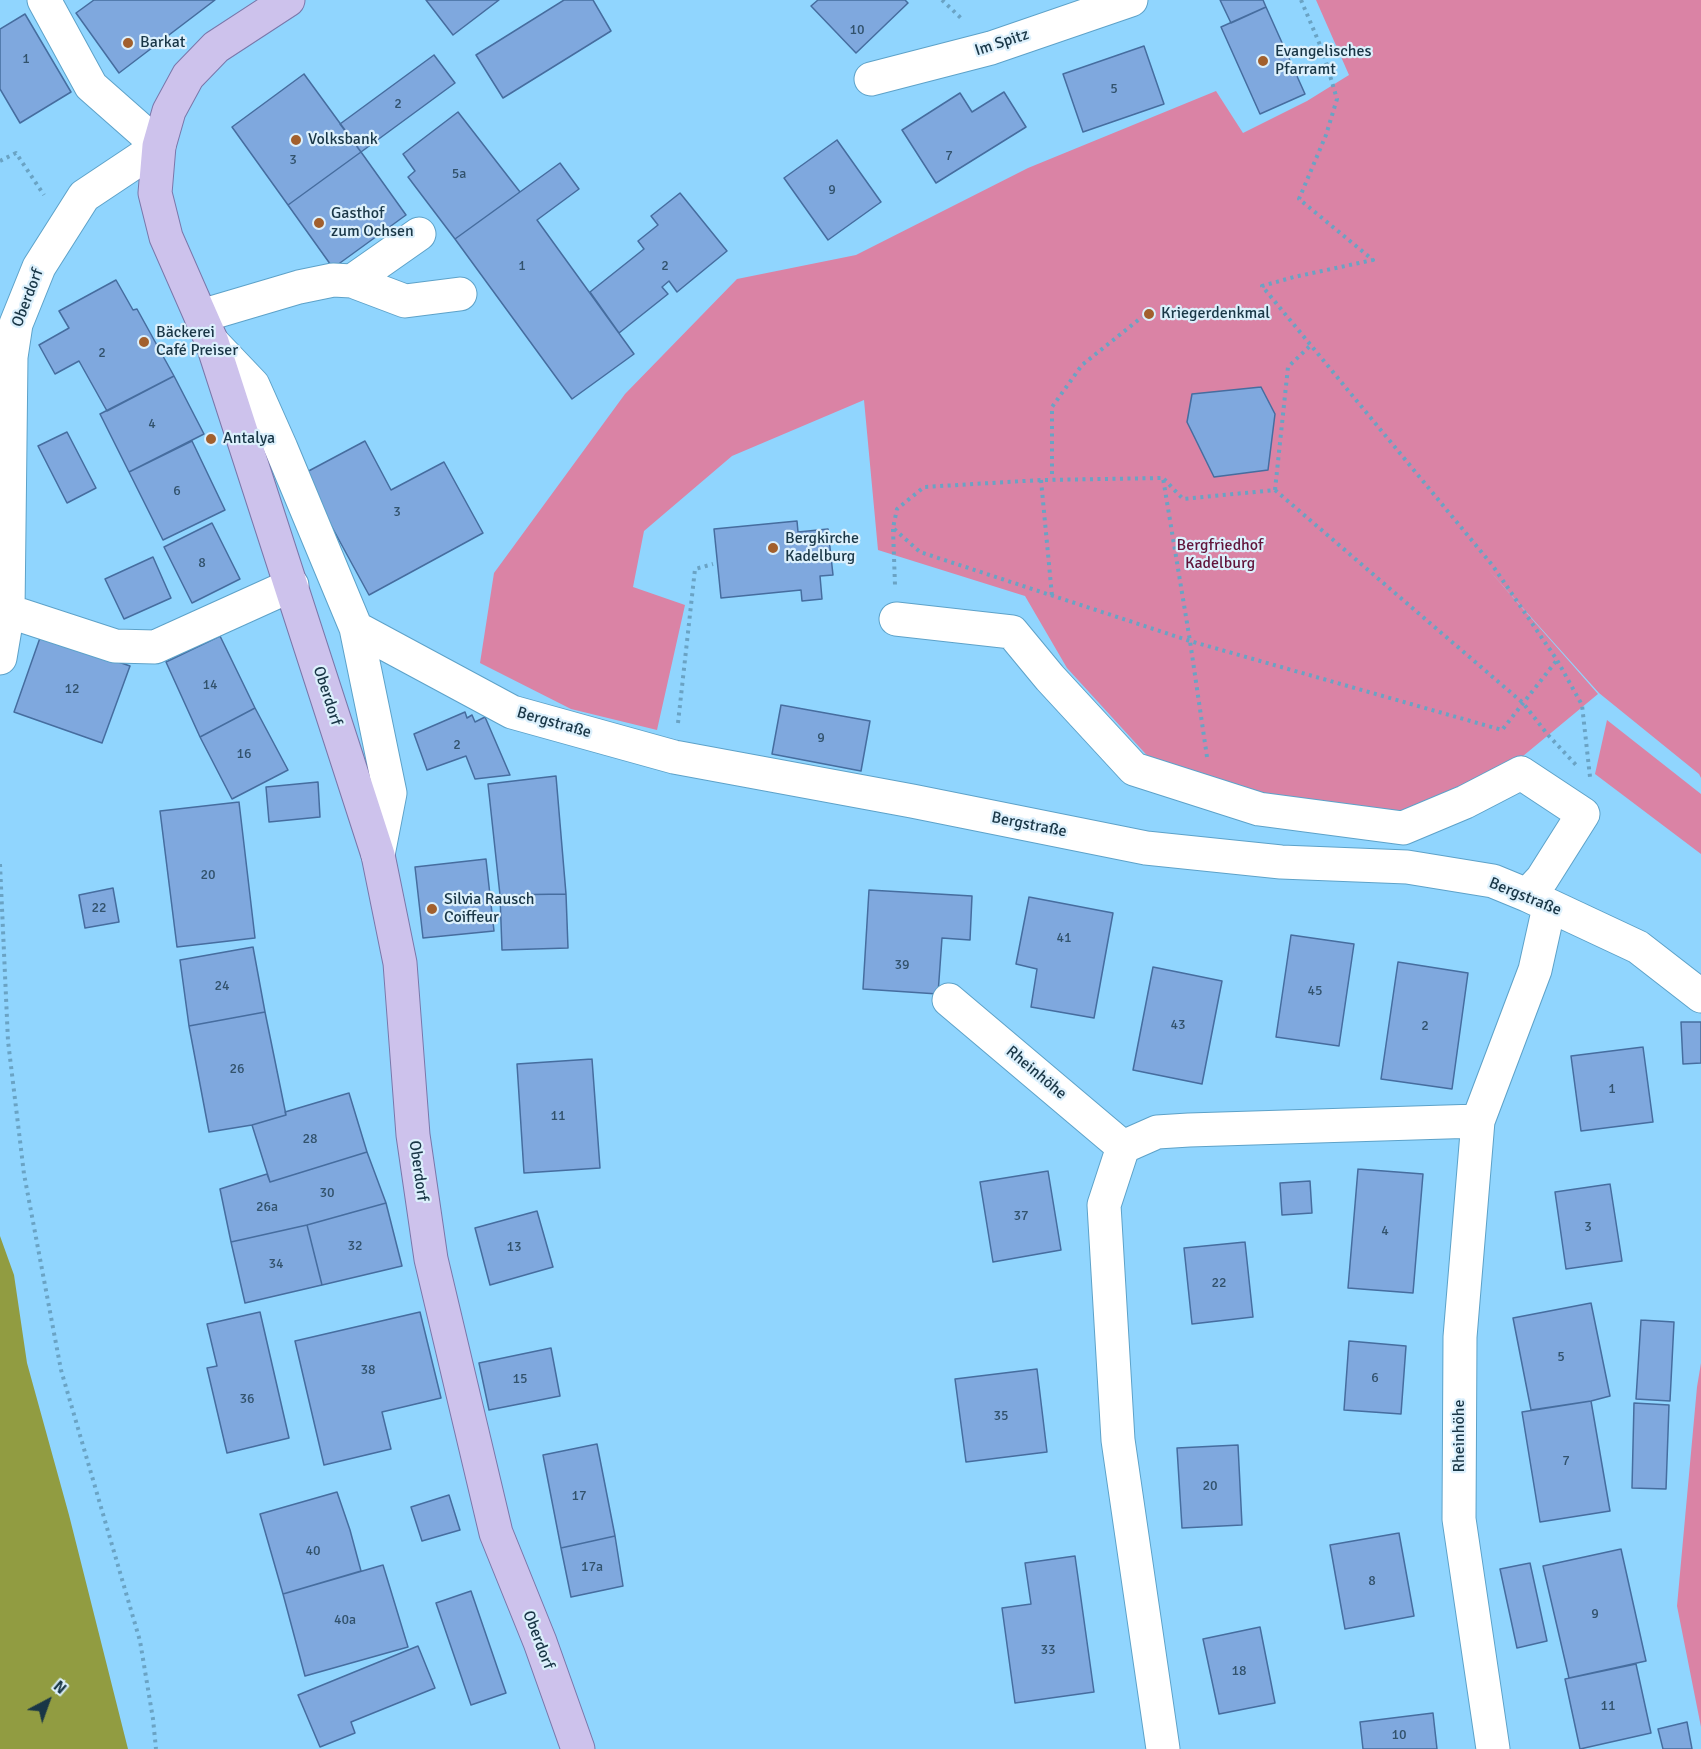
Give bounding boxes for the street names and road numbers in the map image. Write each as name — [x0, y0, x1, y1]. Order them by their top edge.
street label: Im Spitz — [973, 25, 1031, 61]
street label: Oberdorf — [8, 266, 48, 330]
street label: Oberdorf — [308, 664, 346, 728]
street label: Bergstraße — [515, 703, 593, 743]
street label: Bergstraße — [990, 808, 1068, 842]
street label: Bergstraße — [1486, 874, 1564, 920]
street label: Rheinhöhe — [1002, 1042, 1070, 1104]
street label: Oberdorf — [404, 1139, 432, 1203]
street label: Rheinhöhe — [1450, 1399, 1470, 1473]
street label: Oberdorf — [518, 1608, 558, 1672]

